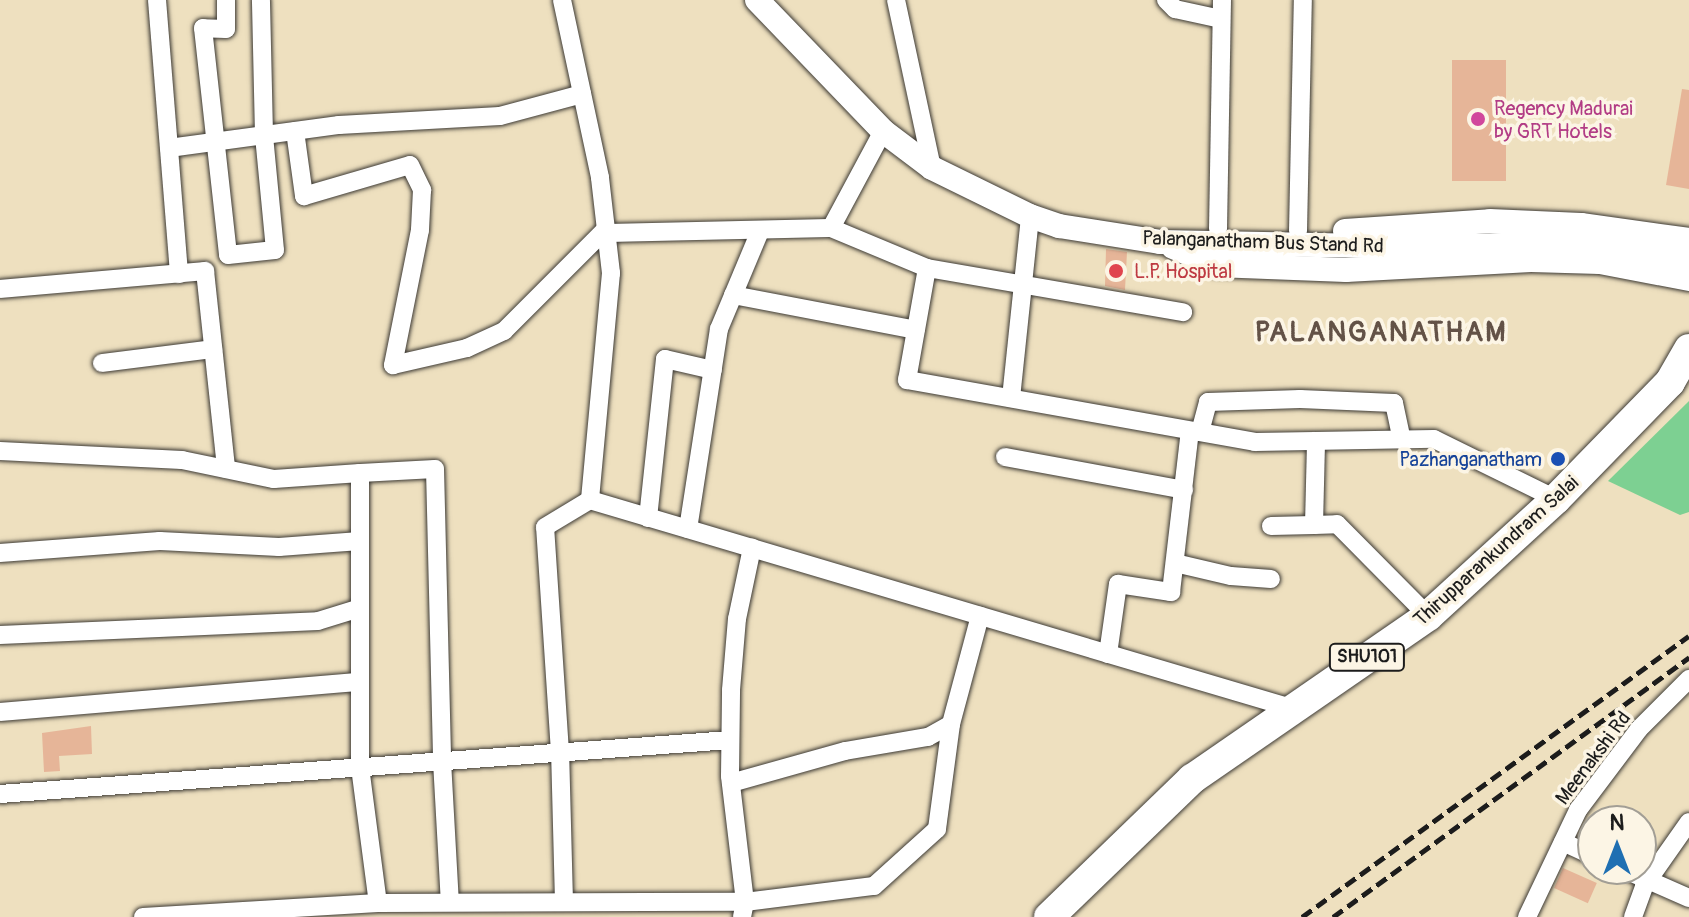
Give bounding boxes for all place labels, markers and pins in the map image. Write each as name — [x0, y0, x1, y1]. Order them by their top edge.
place label: Regency Madurai by GRT Hotels — [1494, 96, 1633, 143]
marker: Regency Madurai by GRT Hotels — [1469, 110, 1487, 128]
place label: L.P. Hospital — [1134, 259, 1232, 283]
marker: L.P. Hospital — [1105, 260, 1127, 282]
place label: Pazhanganatham — [1399, 447, 1542, 471]
marker: Pazhanganatham — [1549, 450, 1567, 468]

